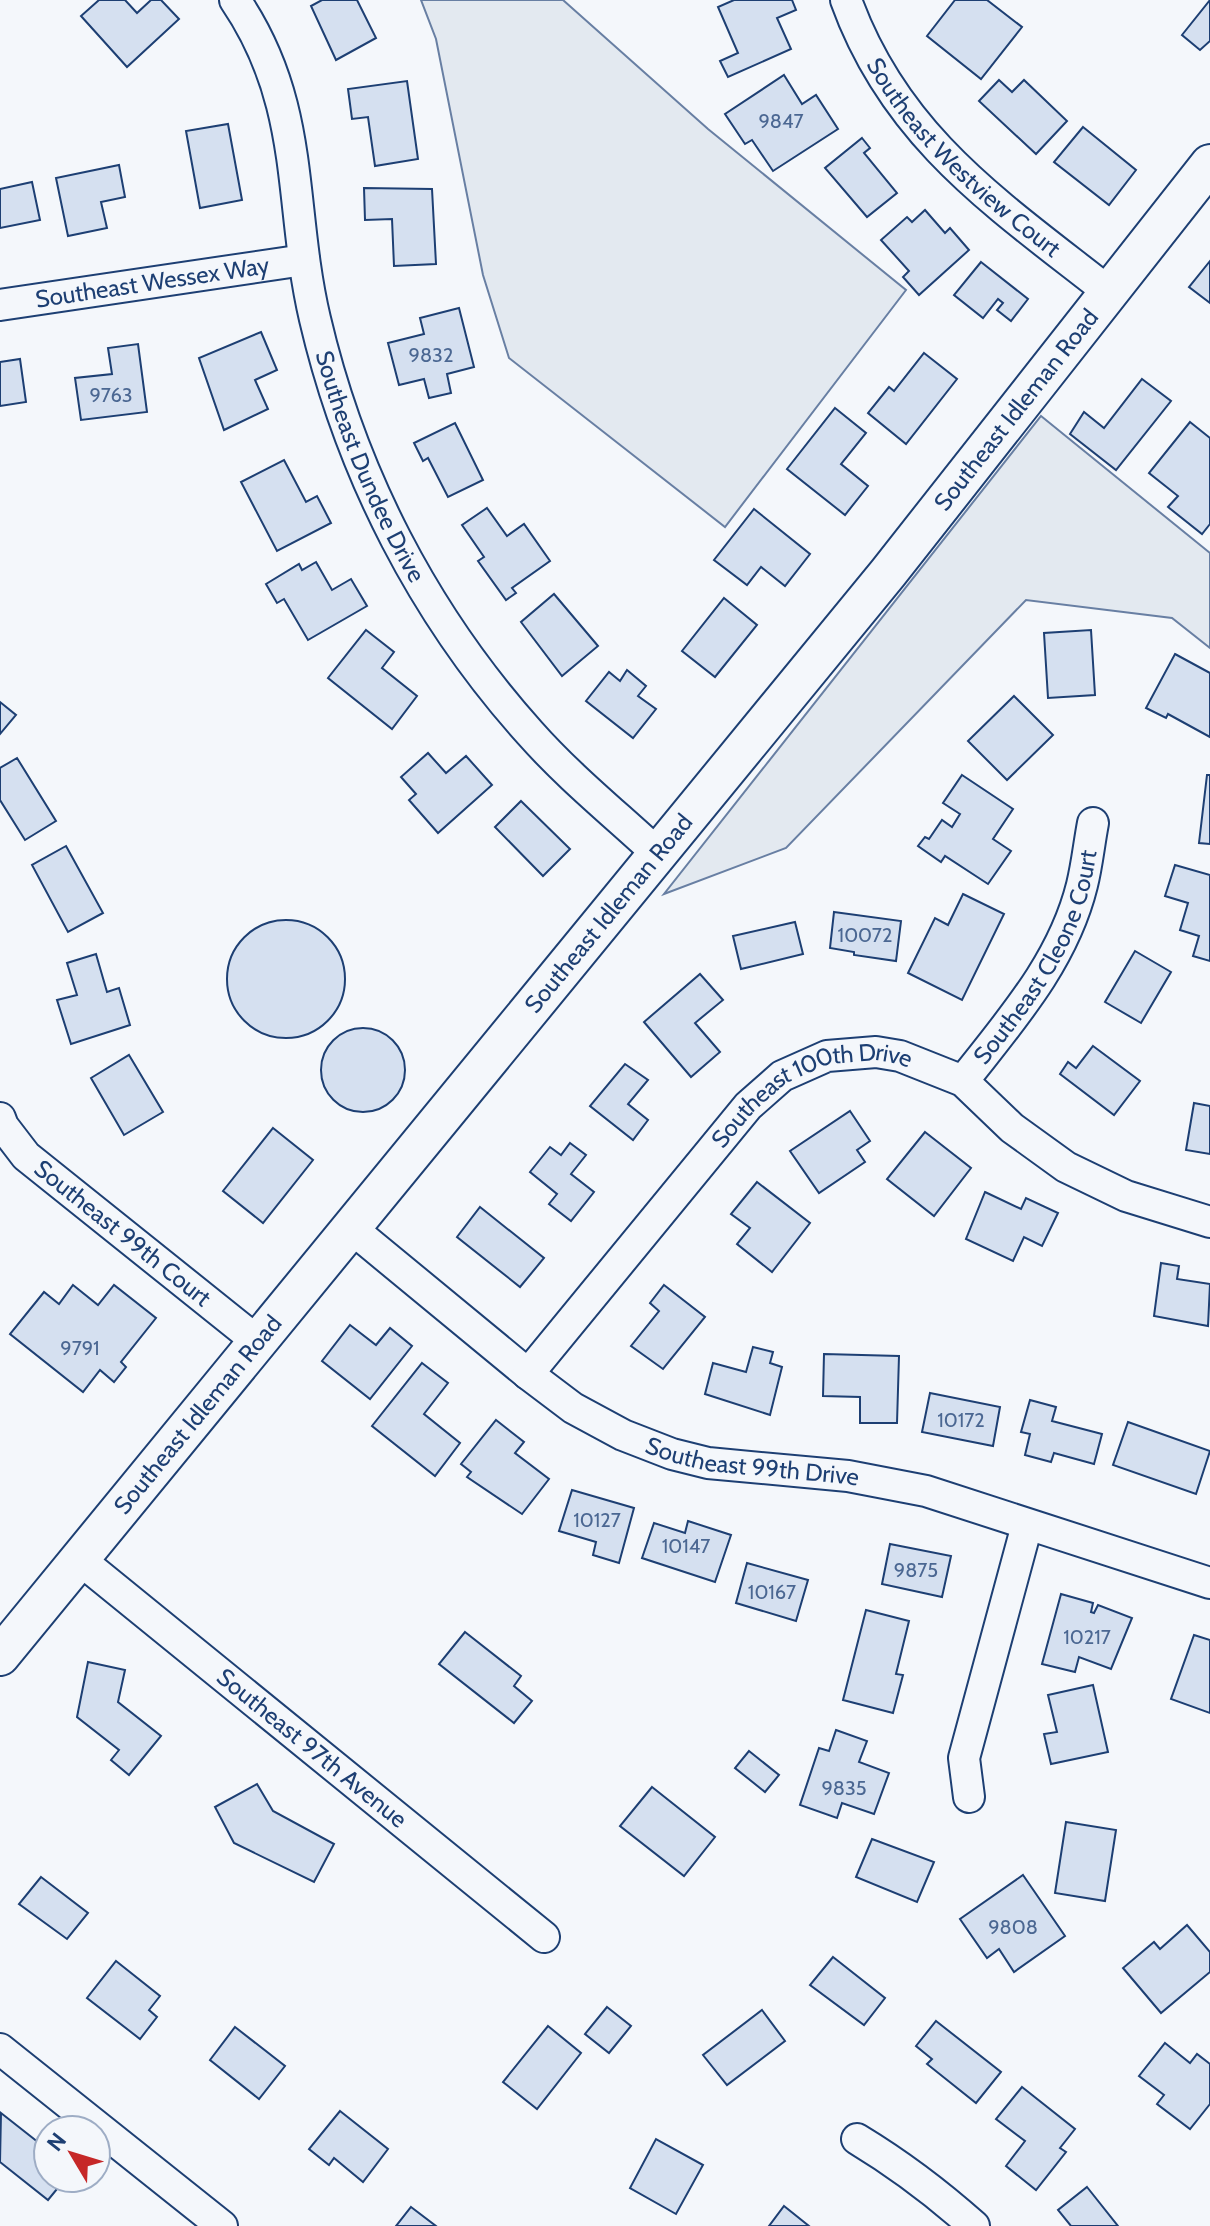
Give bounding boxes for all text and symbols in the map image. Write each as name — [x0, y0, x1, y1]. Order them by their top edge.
street label: Southeast Westview Court — [861, 53, 1067, 263]
house number: 9847 — [758, 109, 804, 133]
street label: Southeast Wessex Way — [33, 250, 271, 314]
street label: Southeast Idleman Road — [928, 303, 1104, 516]
house number: 9832 — [409, 343, 453, 367]
street label: Southeast Dundee Drive — [310, 347, 432, 587]
house number: 9763 — [89, 383, 133, 407]
street label: Southeast Idleman Road — [518, 808, 698, 1019]
street label: Southeast Cleone Court — [967, 848, 1102, 1070]
house number: 10072 — [838, 923, 892, 947]
street label: Southeast 100th Drive — [705, 1037, 917, 1153]
street label: Southeast 99th Court — [29, 1153, 217, 1312]
street label: Southeast Idleman Road — [107, 1309, 287, 1520]
house number: 9791 — [60, 1336, 100, 1360]
house number: 10172 — [937, 1408, 985, 1432]
street label: Southeast 99th Drive — [642, 1430, 862, 1492]
house number: 10127 — [573, 1508, 621, 1532]
house number: 10147 — [662, 1534, 710, 1558]
house number: 9875 — [894, 1558, 938, 1582]
house number: 10167 — [748, 1580, 796, 1604]
house number: 10217 — [1063, 1625, 1111, 1649]
street label: Southeast 97th Avenue — [211, 1662, 413, 1834]
house number: 9835 — [821, 1776, 867, 1800]
house number: 9808 — [988, 1915, 1038, 1939]
north arrow — [32, 2114, 112, 2194]
text: N — [41, 2128, 72, 2156]

